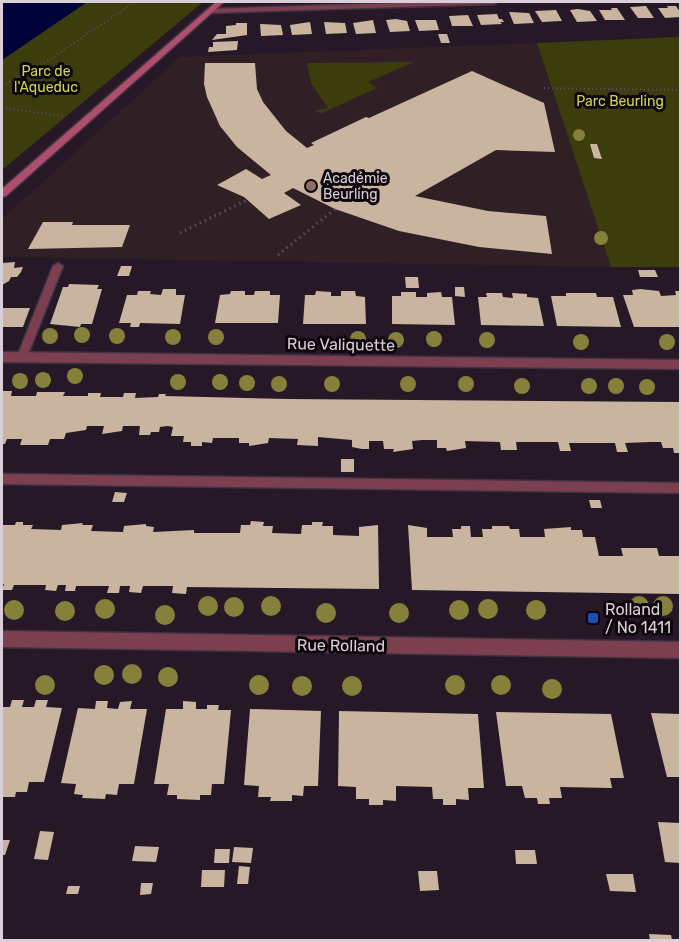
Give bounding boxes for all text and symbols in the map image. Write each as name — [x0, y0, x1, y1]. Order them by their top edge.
park label: Parc de l'Aqueduc — [14, 63, 78, 96]
park label: Parc Beurling — [576, 93, 664, 110]
place label: Académie Beurling — [323, 170, 388, 203]
marker: Académie Beurling — [304, 179, 318, 193]
street label: Rue Valiquette — [287, 334, 395, 355]
place label: Rolland / No 1411 — [605, 600, 671, 637]
marker: Rolland / No 1411 — [586, 611, 600, 625]
street label: Rue Rolland — [297, 635, 385, 656]

